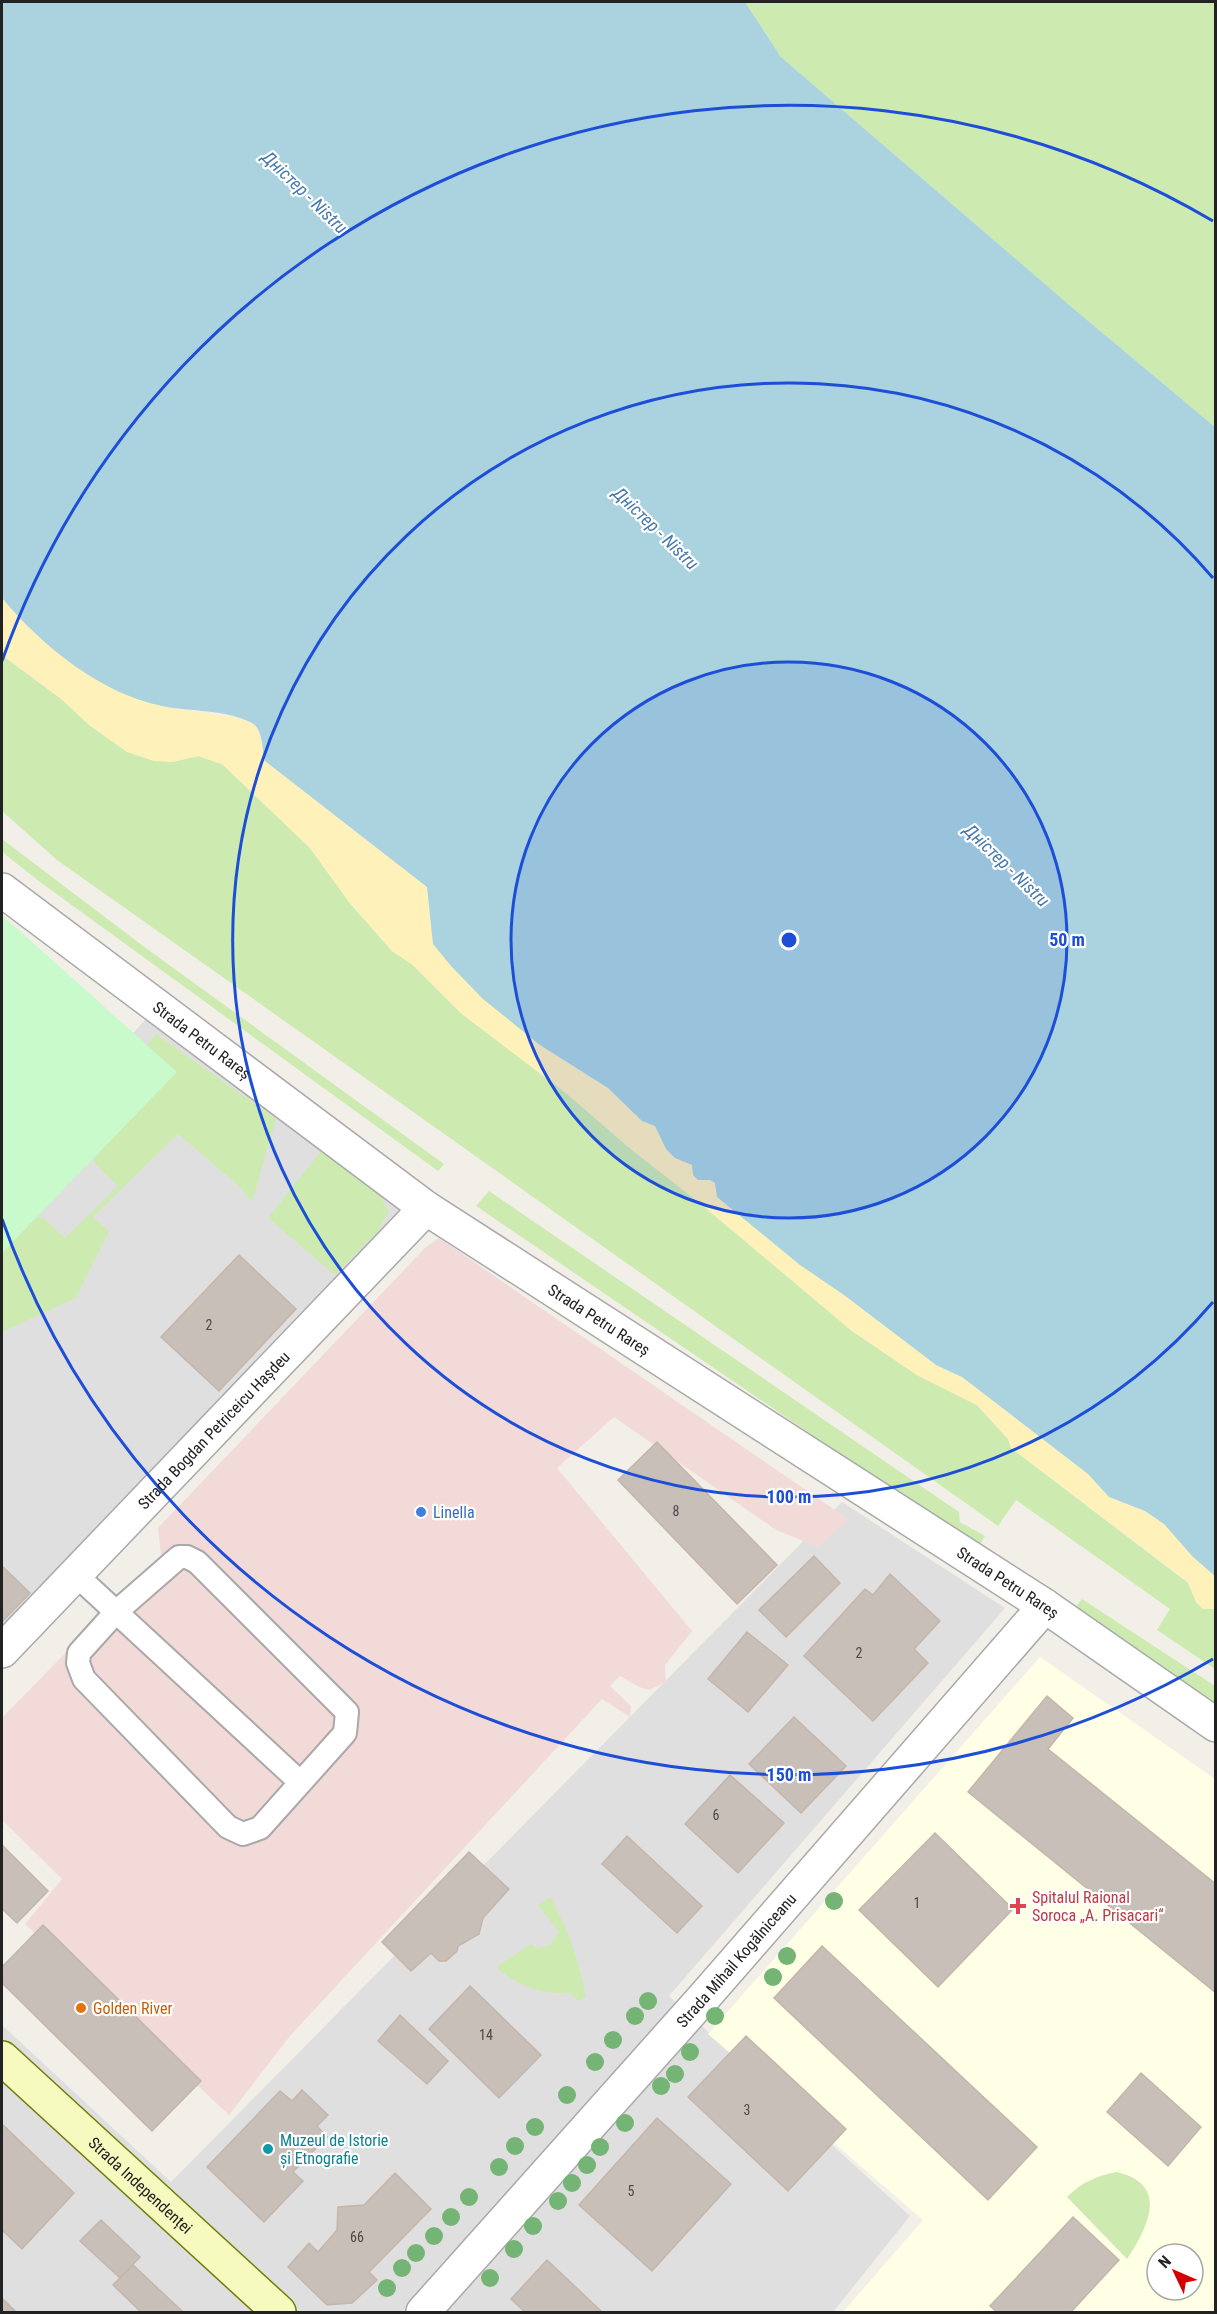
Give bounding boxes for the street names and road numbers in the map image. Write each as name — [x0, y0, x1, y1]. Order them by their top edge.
street label: Strada Petru Rareș — [149, 997, 255, 1084]
street label: Strada Petru Rareș — [545, 1280, 654, 1360]
street label: Strada Bogdan Petriceicu Hașdeu — [134, 1347, 293, 1513]
street label: Strada Petru Rareș — [953, 1542, 1063, 1623]
street label: Strada Mihail Kogălniceanu — [672, 1889, 800, 2031]
street label: Strada Independenței — [85, 2133, 196, 2237]

